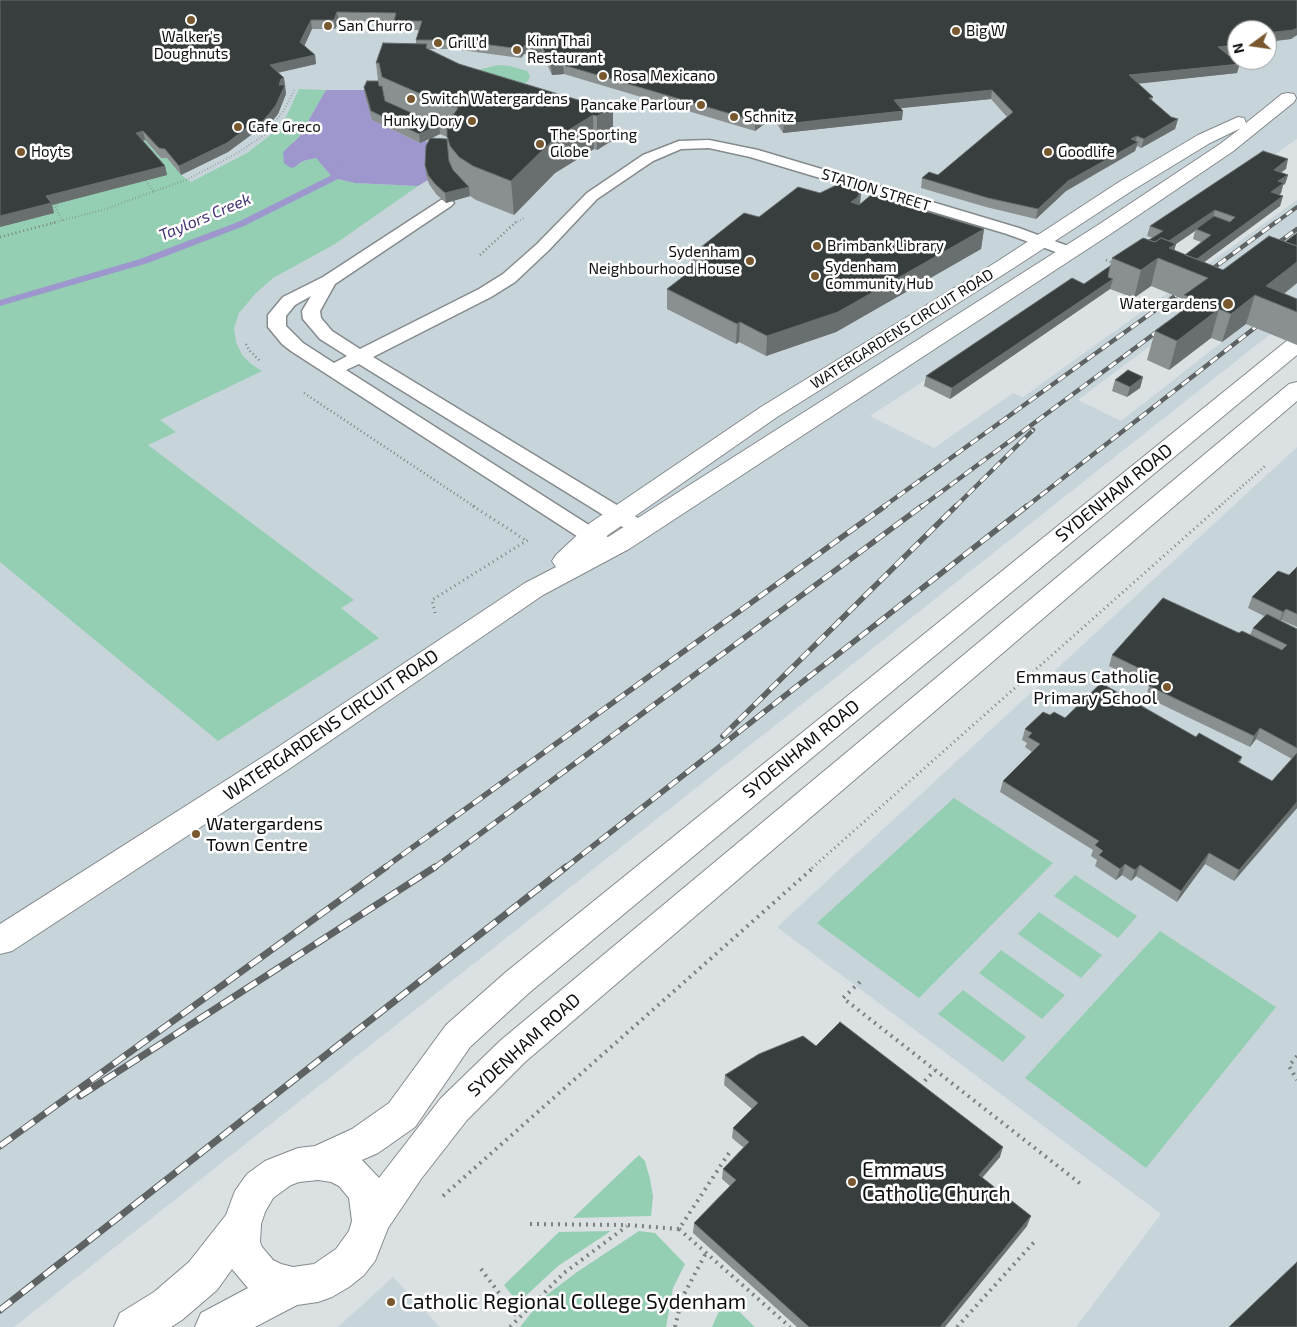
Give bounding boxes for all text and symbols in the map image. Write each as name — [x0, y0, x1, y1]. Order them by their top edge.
marker: Walker's Doughnuts — [185, 14, 197, 26]
place label: San Churro — [338, 17, 413, 35]
marker: San Churro — [322, 20, 334, 32]
north arrow — [1227, 20, 1277, 70]
place label: Big W — [966, 22, 1005, 40]
marker: Big W — [950, 25, 962, 37]
place label: Walker's Doughnuts — [154, 28, 228, 63]
place label: Kinn Thai Restaurant — [527, 32, 603, 67]
place label: Grill'd — [448, 34, 487, 52]
marker: Grill'd — [432, 37, 444, 49]
text: N — [1228, 42, 1247, 55]
marker: Kinn Thai Restaurant — [511, 44, 523, 56]
place label: Rosa Mexicano — [613, 67, 716, 85]
marker: Rosa Mexicano — [597, 70, 609, 82]
place label: Switch Watergardens — [421, 90, 568, 108]
marker: Switch Watergardens — [405, 93, 417, 105]
place label: Pancake Parlour — [580, 96, 691, 114]
marker: Pancake Parlour — [695, 99, 707, 111]
place label: Schnitz — [744, 108, 794, 126]
marker: Schnitz — [728, 111, 740, 123]
place label: Hunky Dory — [383, 112, 462, 130]
marker: Hunky Dory — [466, 115, 478, 127]
place label: Cafe Greco — [248, 118, 321, 136]
marker: Cafe Greco — [232, 121, 244, 133]
place label: The Sporting Globe — [550, 126, 637, 161]
marker: The Sporting Globe — [534, 138, 546, 150]
place label: Hoyts — [31, 143, 71, 161]
place label: Goodlife — [1058, 143, 1115, 161]
marker: Hoyts — [15, 146, 27, 158]
marker: Goodlife — [1042, 146, 1054, 158]
street label: STATION STREET — [819, 165, 933, 215]
water label: Taylors Creek — [156, 189, 254, 245]
place label: Brimbank Library — [827, 237, 944, 255]
marker: Brimbank Library — [811, 240, 823, 252]
place label: Sydenham Neighbourhood House — [588, 243, 740, 278]
marker: Sydenham Neighbourhood House — [744, 255, 756, 267]
place label: Sydenham Community Hub — [825, 258, 933, 293]
street label: WATERGARDENS CIRCUIT ROAD — [807, 265, 997, 393]
marker: Sydenham Community Hub — [809, 270, 821, 282]
place label: Watergardens — [1120, 295, 1217, 313]
marker: Watergardens — [1221, 297, 1235, 311]
street label: SYDENHAM ROAD — [1051, 439, 1177, 547]
street label: WATERGARDENS CIRCUIT ROAD — [219, 645, 443, 805]
place label: Emmaus Catholic Primary School — [1016, 666, 1157, 709]
marker: Emmaus Catholic Primary School — [1161, 681, 1173, 693]
street label: SYDENHAM ROAD — [738, 695, 864, 803]
place label: Watergardens Town Centre — [206, 813, 323, 856]
marker: Watergardens Town Centre — [190, 828, 202, 840]
street label: SYDENHAM ROAD — [463, 989, 585, 1101]
place label: Emmaus Catholic Church — [862, 1157, 1011, 1207]
marker: Emmaus Catholic Church — [846, 1176, 858, 1188]
place label: Catholic Regional College Sydenham — [401, 1289, 746, 1315]
marker: Catholic Regional College Sydenham — [385, 1296, 397, 1308]

